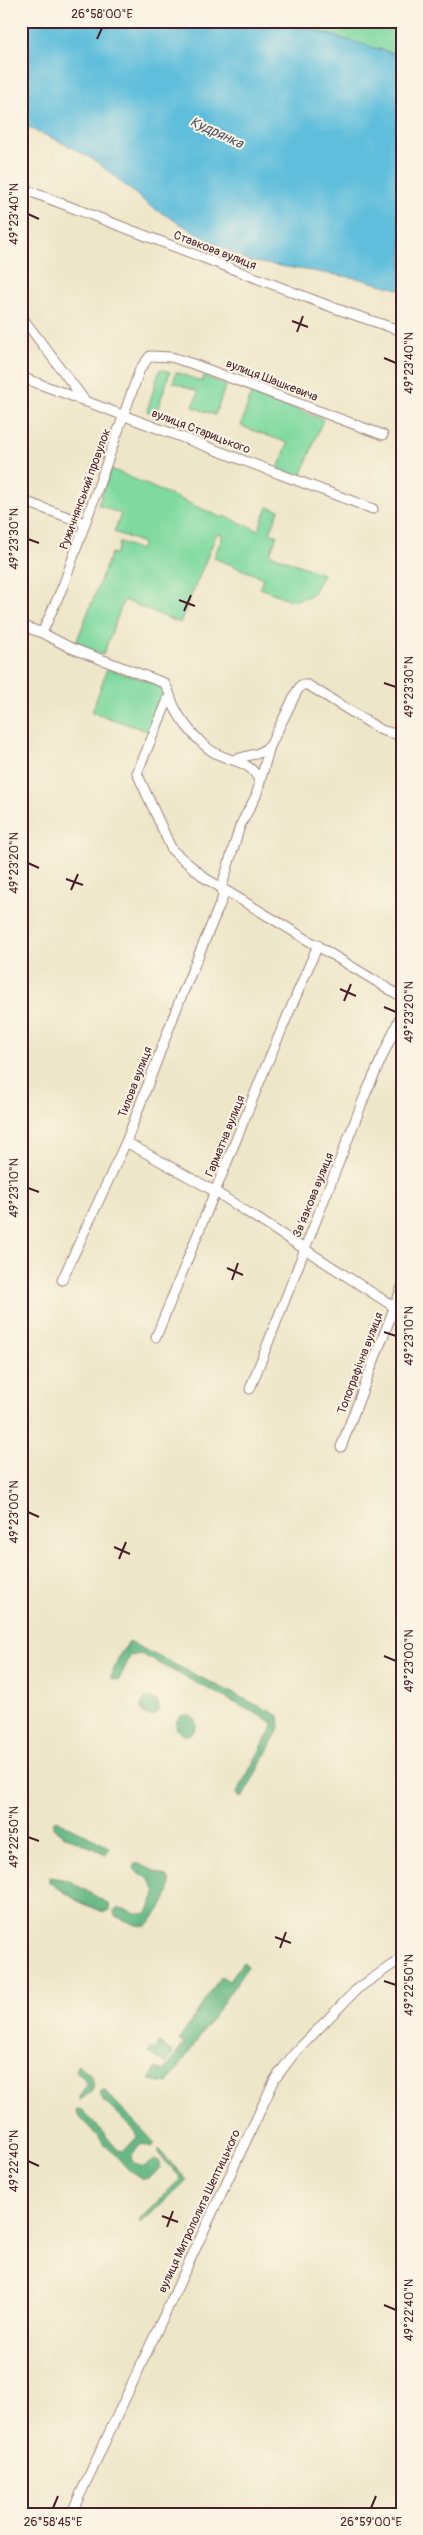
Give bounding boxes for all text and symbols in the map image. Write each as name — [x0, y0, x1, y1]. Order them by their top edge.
text: 26°58'00"E — [71, 7, 133, 22]
water label: Кудрянка — [188, 113, 247, 153]
text: 49°23'40"N — [7, 183, 22, 245]
street label: Ставкова вулиця — [171, 228, 259, 273]
text: 49°23'40"N — [402, 332, 417, 394]
street label: вулиця Шашкевича — [224, 356, 320, 405]
street label: вулиця Старицького — [149, 406, 253, 457]
street label: Ружичнянський провулок — [57, 427, 114, 552]
text: 49°23'30"N — [7, 508, 22, 570]
text: 49°23'30"N — [402, 656, 417, 718]
text: 49°23'20"N — [7, 832, 22, 894]
text: 49°23'20"N — [402, 981, 417, 1043]
street label: Тилова вулиця — [115, 1044, 156, 1120]
street label: Гарматна вулиця — [202, 1093, 249, 1179]
street label: Звʼязкова вулиця — [290, 1150, 337, 1240]
text: 49°23'10"N — [7, 1158, 22, 1218]
text: 49°23'10"N — [402, 1306, 417, 1366]
street label: Топографічна вулиця — [334, 1310, 387, 1416]
text: 49°23'00"N — [7, 1480, 22, 1544]
text: 49°23'00"N — [402, 1629, 417, 1693]
text: 49°22'50"N — [7, 1806, 22, 1868]
text: 49°22'50"N — [402, 1954, 417, 2016]
street label: вулиця Митрополита Шептицького — [155, 2127, 244, 2295]
text: 49°22'40"N — [7, 2130, 22, 2192]
text: 49°22'40"N — [402, 2279, 417, 2341]
text: 26°58'45"E — [24, 2515, 82, 2530]
text: 26°59'00"E — [340, 2515, 402, 2530]

